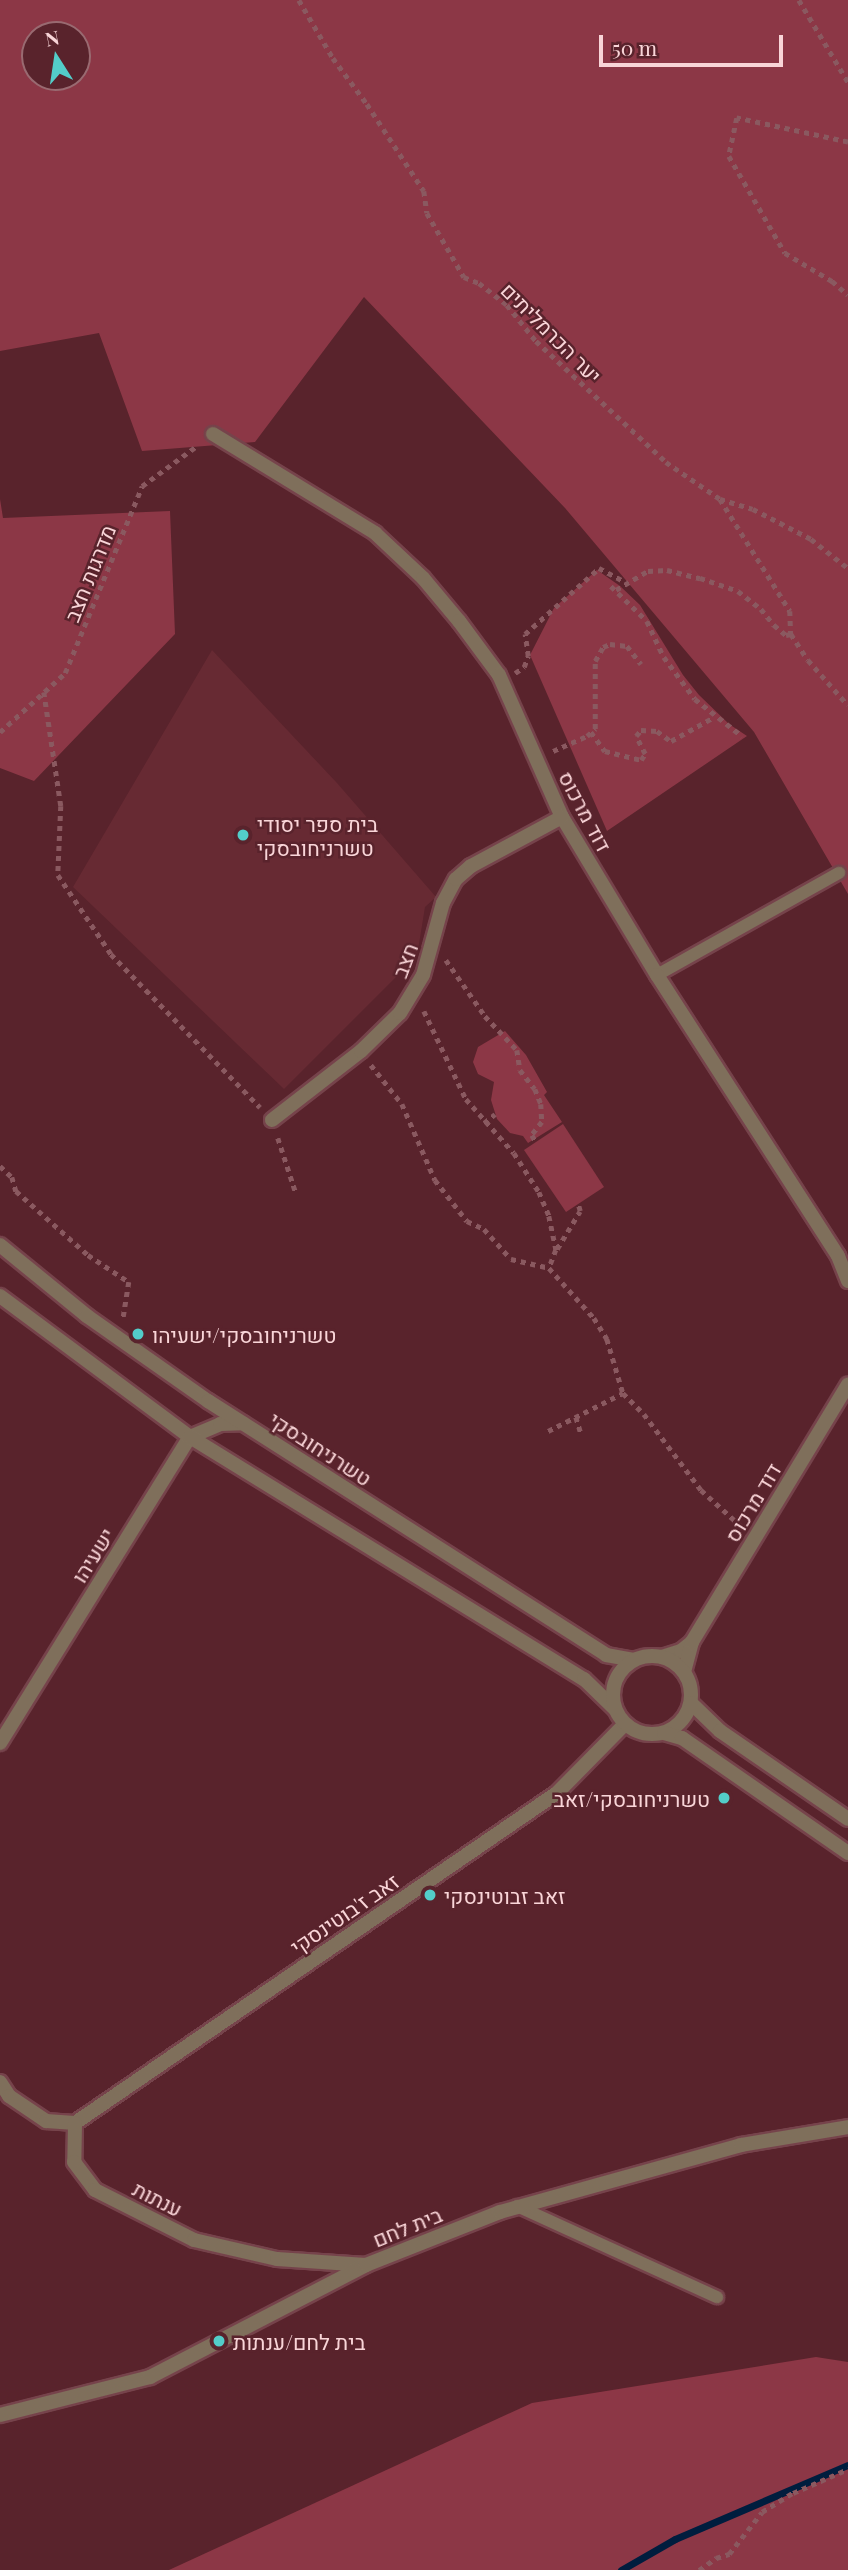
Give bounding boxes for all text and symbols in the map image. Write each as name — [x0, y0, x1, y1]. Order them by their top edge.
north arrow — [21, 21, 91, 91]
scale bar — [603, 21, 787, 65]
text: N — [43, 23, 61, 52]
text: 50 m — [612, 33, 657, 61]
street label: יער הכרמליתים — [497, 277, 607, 387]
street label: מדרגות חצב — [58, 521, 120, 625]
street label: דוד מרכוס — [554, 766, 618, 856]
place label: בית ספר יסודי טשרניחובסקי — [257, 810, 378, 860]
marker: בית ספר יסודי טשרניחובסקי — [235, 827, 251, 843]
street label: חצב — [386, 939, 422, 981]
place label: טשרניחובסקי/ישעיהו — [152, 1321, 336, 1347]
marker: טשרניחובסקי/ישעיהו — [130, 1326, 146, 1342]
street label: טשרניחובסקי — [265, 1406, 377, 1490]
street label: דוד מרכוס — [719, 1458, 785, 1546]
street label: ישעיהו — [65, 1523, 119, 1587]
place label: טשרניחובסקי/זאב — [554, 1785, 710, 1811]
marker: טשרניחובסקי/זאב — [716, 1790, 732, 1806]
street label: זאב ז'בוטינסקי — [285, 1867, 403, 1959]
place label: זאב זבוטינסקי — [444, 1882, 566, 1908]
marker: זאב זבוטינסקי — [422, 1887, 438, 1903]
street label: ענתות — [129, 2175, 187, 2221]
street label: בית לחם — [369, 2201, 445, 2251]
place label: בית לחם/ענתות — [233, 2328, 366, 2354]
marker: בית לחם/ענתות — [211, 2333, 227, 2349]

